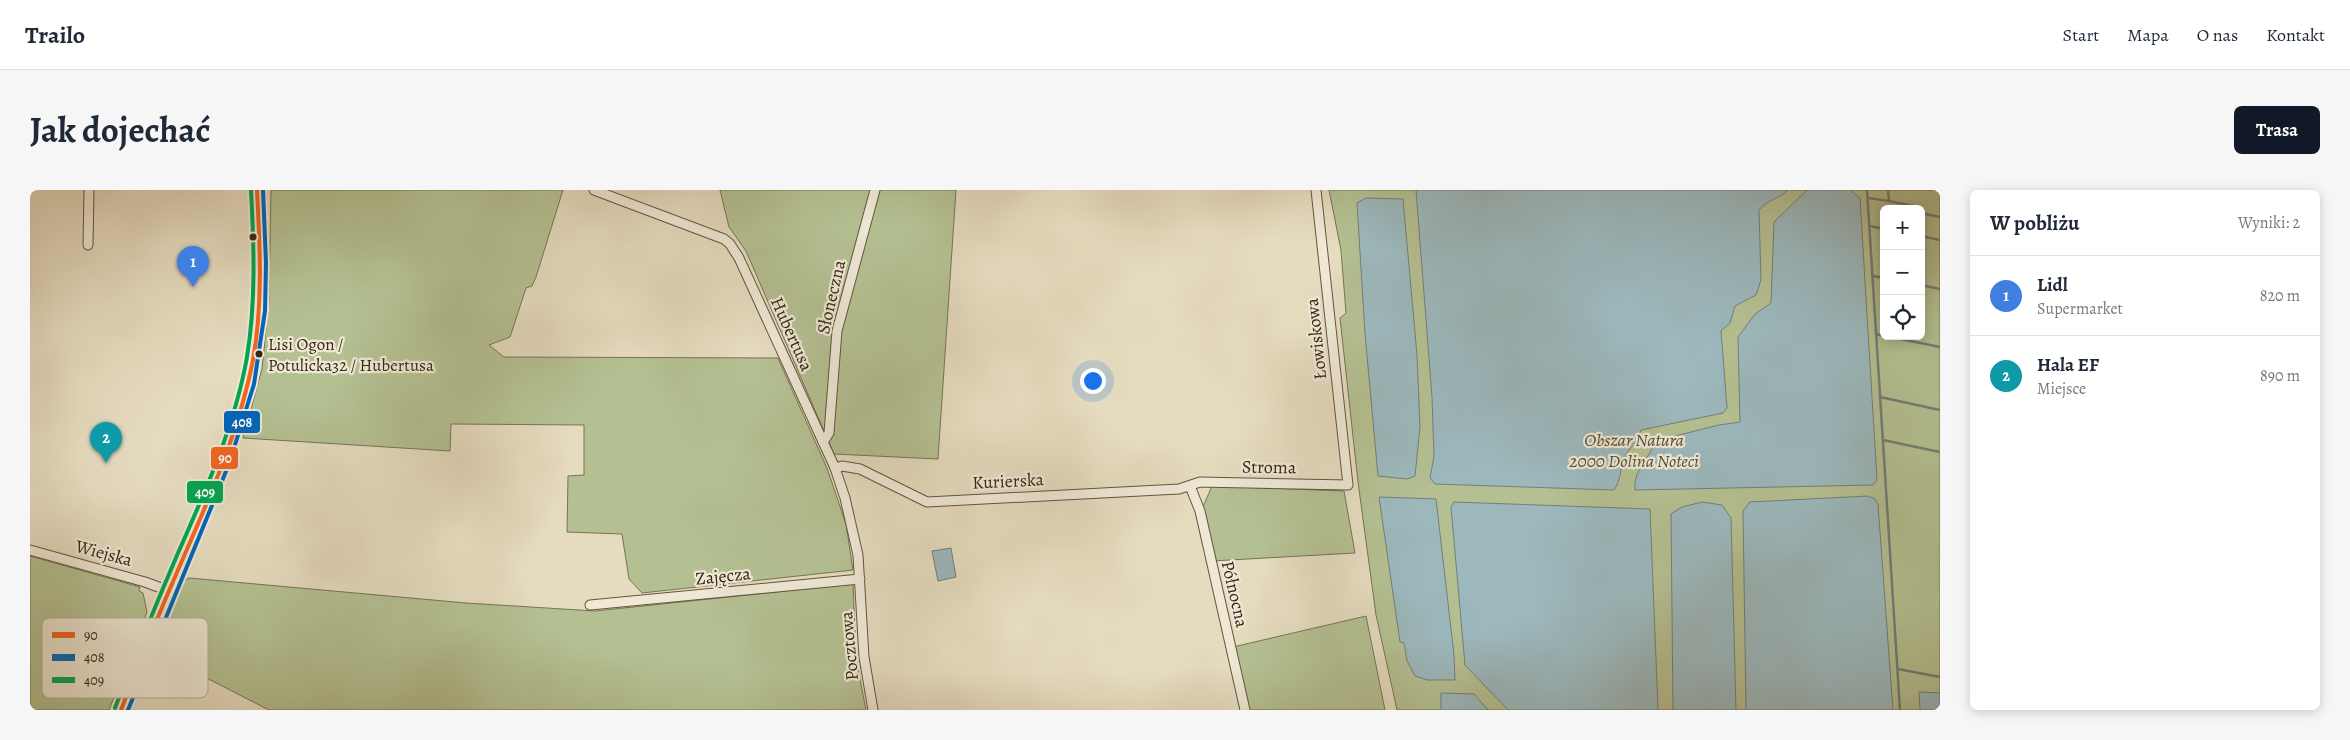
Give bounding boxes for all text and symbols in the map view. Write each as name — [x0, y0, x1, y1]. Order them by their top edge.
text: Trailo — [25, 19, 85, 51]
text: Start — [2063, 23, 2099, 47]
text: Mapa — [2127, 23, 2169, 47]
text: O nas — [2197, 23, 2238, 47]
text: Kontakt — [2266, 23, 2325, 47]
text: Jak dojechać — [30, 106, 210, 154]
button: Trasa — [2234, 106, 2320, 154]
map controls — [1880, 205, 1925, 340]
button: + — [1880, 205, 1925, 250]
text: W pobliżu — [1990, 209, 2079, 237]
text: Wyniki: 2 — [2238, 212, 2300, 234]
unlabelled marker — [248, 232, 258, 242]
pin: 1 — [177, 246, 209, 287]
button: − — [1880, 250, 1925, 295]
street label: Słoneczna — [811, 257, 851, 336]
text: Lidl — [2037, 272, 2068, 298]
text: 1 — [2003, 285, 2009, 307]
text: 820 m — [2260, 285, 2300, 307]
street label: Hubertusa — [765, 293, 819, 375]
button: locate — [1880, 295, 1925, 340]
street label: Łowiskowa — [1300, 297, 1332, 381]
text: Supermarket — [2037, 298, 2123, 320]
place label: Lisi Ogon / Potulicka32 / Hubertusa — [268, 333, 434, 377]
marker: Lisi Ogon / Potulicka32 / Hubertusa — [254, 349, 264, 359]
text: Hala EF — [2037, 352, 2099, 378]
text: 2 — [2002, 365, 2010, 387]
text: 890 m — [2260, 365, 2300, 387]
your location — [1080, 368, 1106, 394]
text: Miejsce — [2037, 378, 2086, 400]
line badge: 408 — [223, 410, 261, 434]
text: 408 — [232, 413, 252, 432]
pin: 2 — [90, 422, 122, 463]
park label: Obszar Natura 2000 Dolina Noteci — [1568, 428, 1699, 473]
line badge: 90 — [210, 446, 239, 470]
text: 90 — [218, 449, 232, 468]
street label: Stroma — [1242, 455, 1297, 479]
street label: Kurierska — [972, 467, 1045, 495]
line badge: 409 — [186, 480, 224, 504]
text: 409 — [195, 483, 216, 502]
street label: Wiejska — [72, 534, 136, 572]
street label: Północna — [1216, 558, 1254, 630]
street label: Zajęcza — [694, 561, 752, 591]
street label: Pocztowa — [834, 610, 864, 682]
legend — [42, 618, 208, 698]
text: 90 — [84, 626, 98, 645]
text: 408 — [84, 648, 105, 667]
text: 409 — [84, 671, 104, 690]

